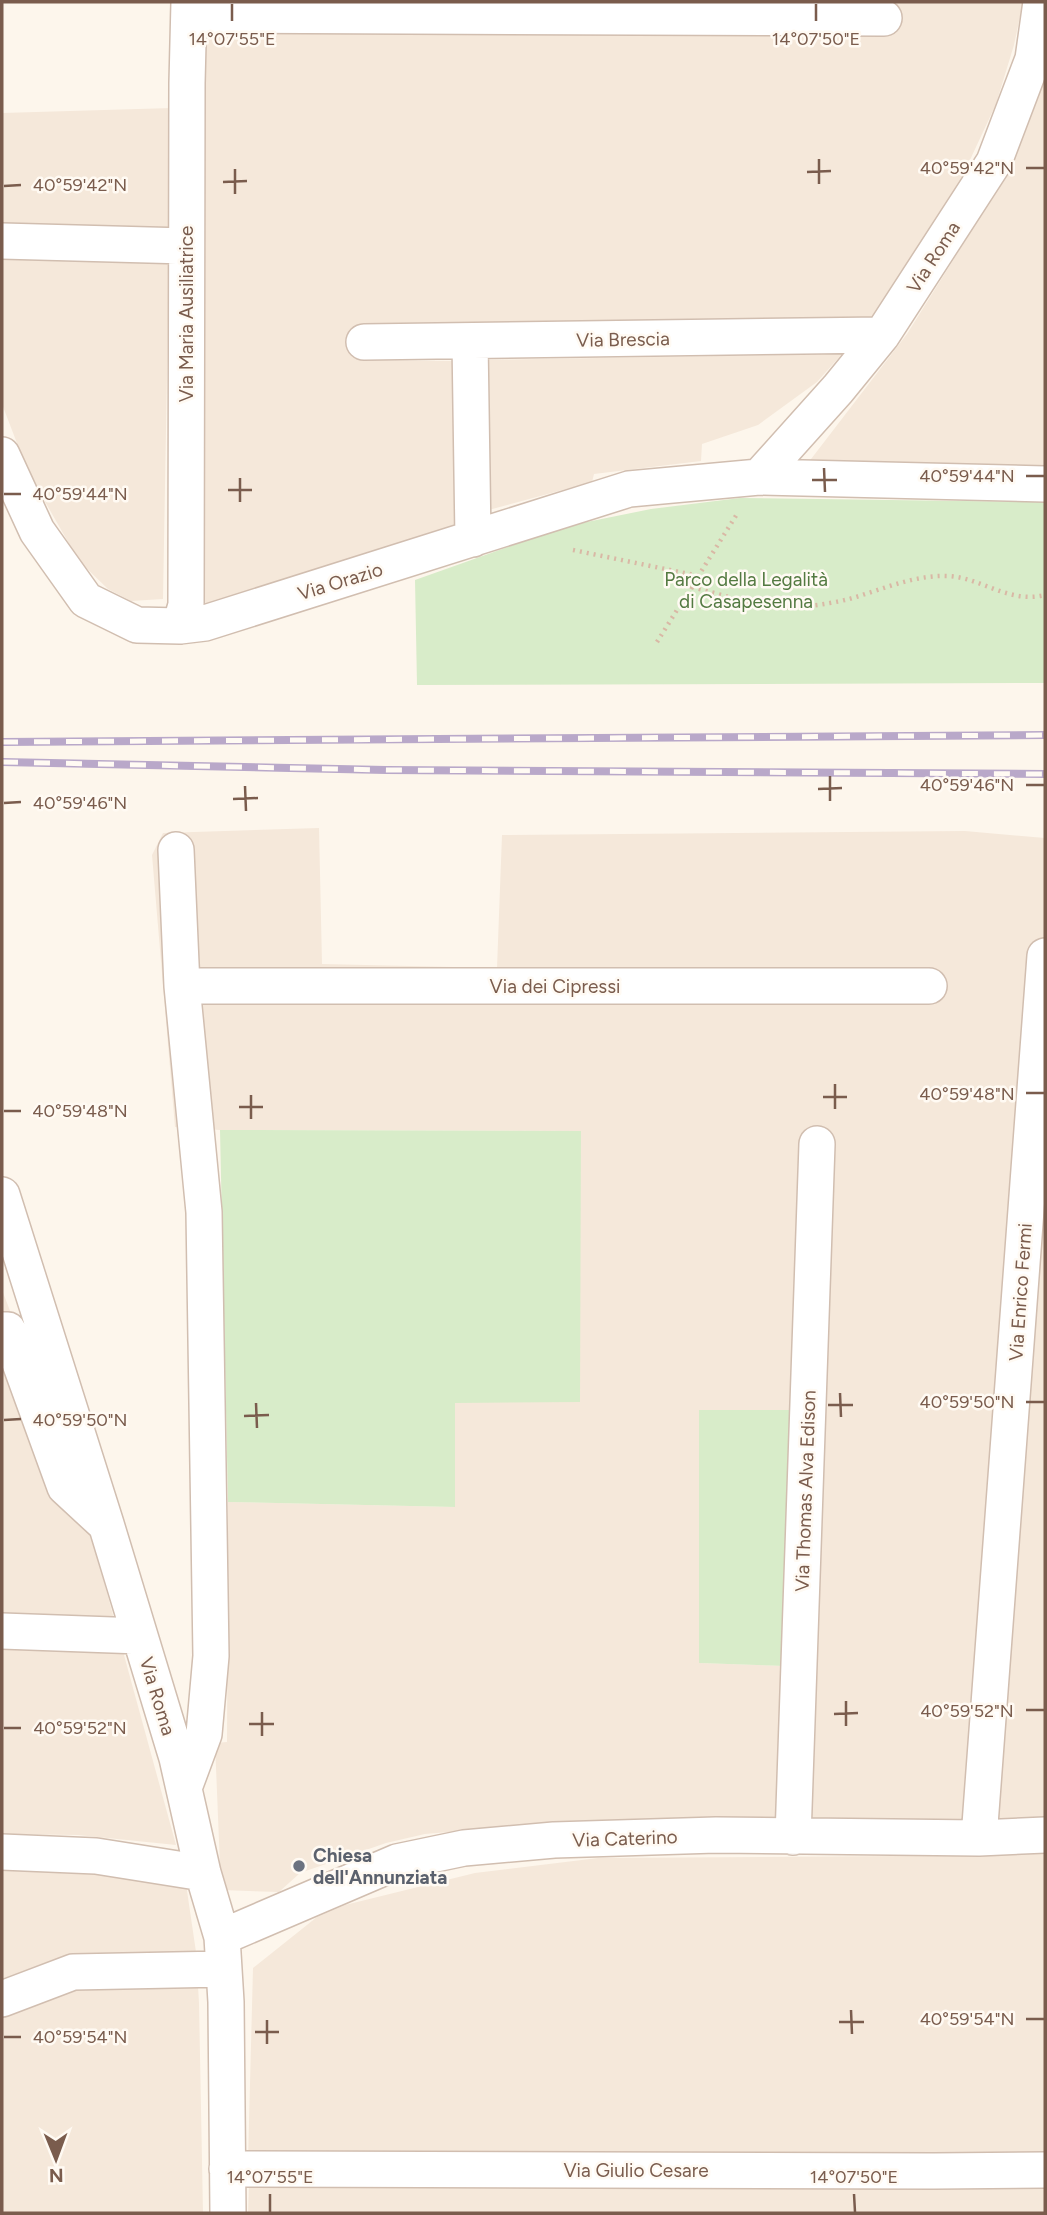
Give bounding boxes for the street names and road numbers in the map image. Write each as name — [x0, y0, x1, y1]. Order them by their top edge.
street label: Via Roma — [902, 217, 965, 297]
street label: Via Maria Ausiliatrice — [175, 226, 198, 402]
street label: Via Brescia — [576, 327, 670, 352]
street label: Via Orazio — [295, 558, 385, 605]
street label: Via dei Cipressi — [490, 975, 620, 998]
street label: Via Enrico Fermi — [1004, 1222, 1037, 1362]
street label: Via Thomas Alva Edison — [790, 1390, 821, 1592]
street label: Via Roma — [135, 1654, 180, 1738]
street label: Via Caterino — [572, 1825, 678, 1852]
street label: Via Giulio Cesare — [563, 2159, 709, 2182]

